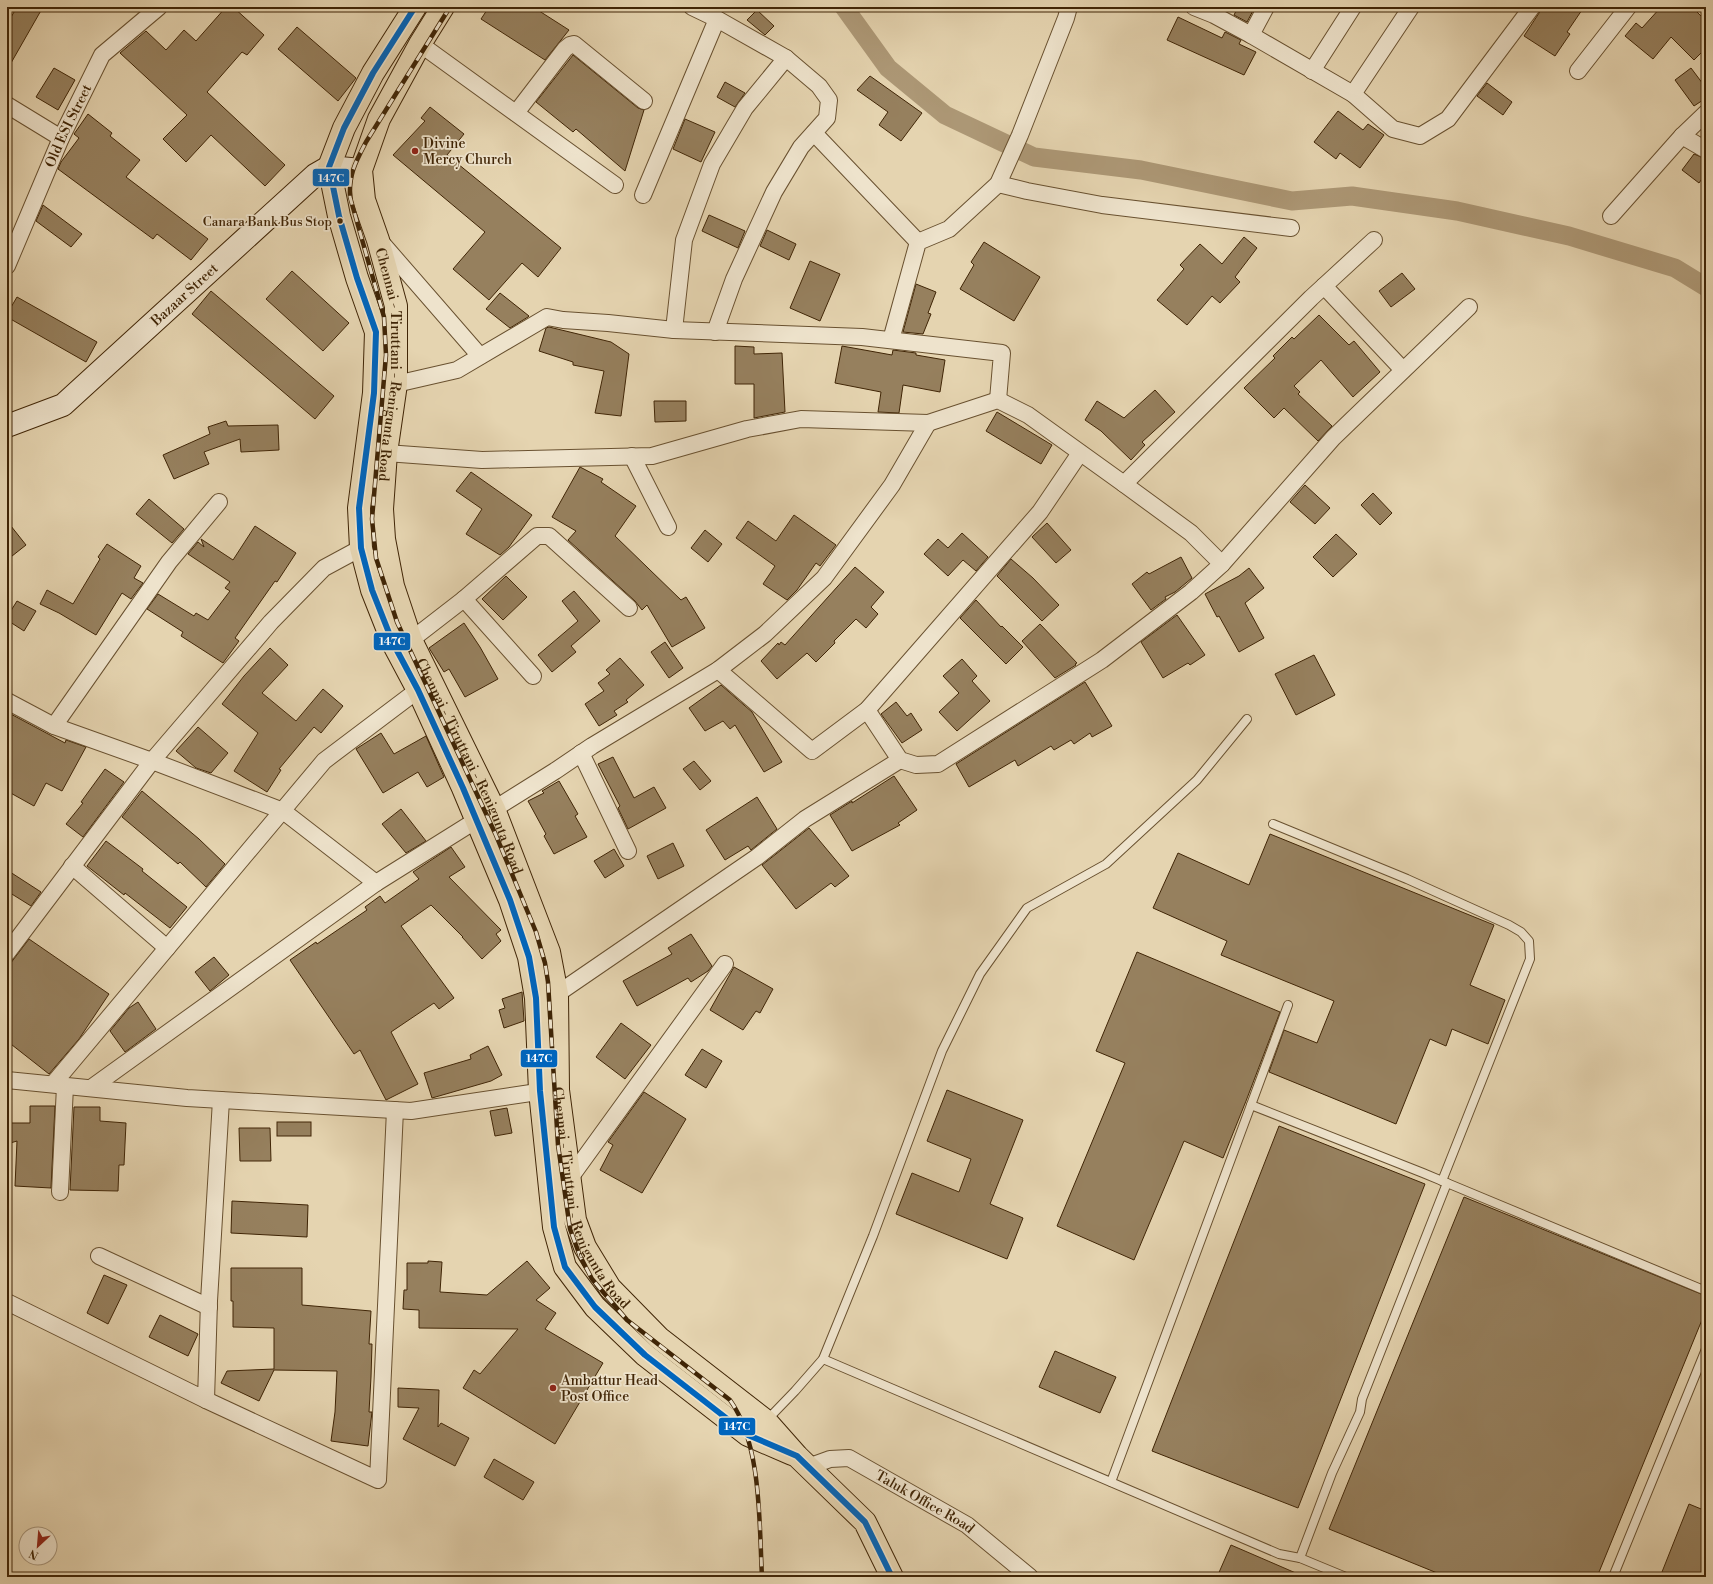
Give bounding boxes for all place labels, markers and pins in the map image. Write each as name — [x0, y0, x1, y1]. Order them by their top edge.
place label: Divine Mercy Church — [423, 135, 513, 169]
marker: Divine Mercy Church — [410, 146, 420, 156]
place label: Canara Bank Bus Stop — [203, 214, 332, 230]
marker: Canara Bank Bus Stop — [335, 216, 345, 226]
place label: Ambattur Head Post Office — [560, 1372, 658, 1406]
marker: Ambattur Head Post Office — [548, 1383, 558, 1393]

